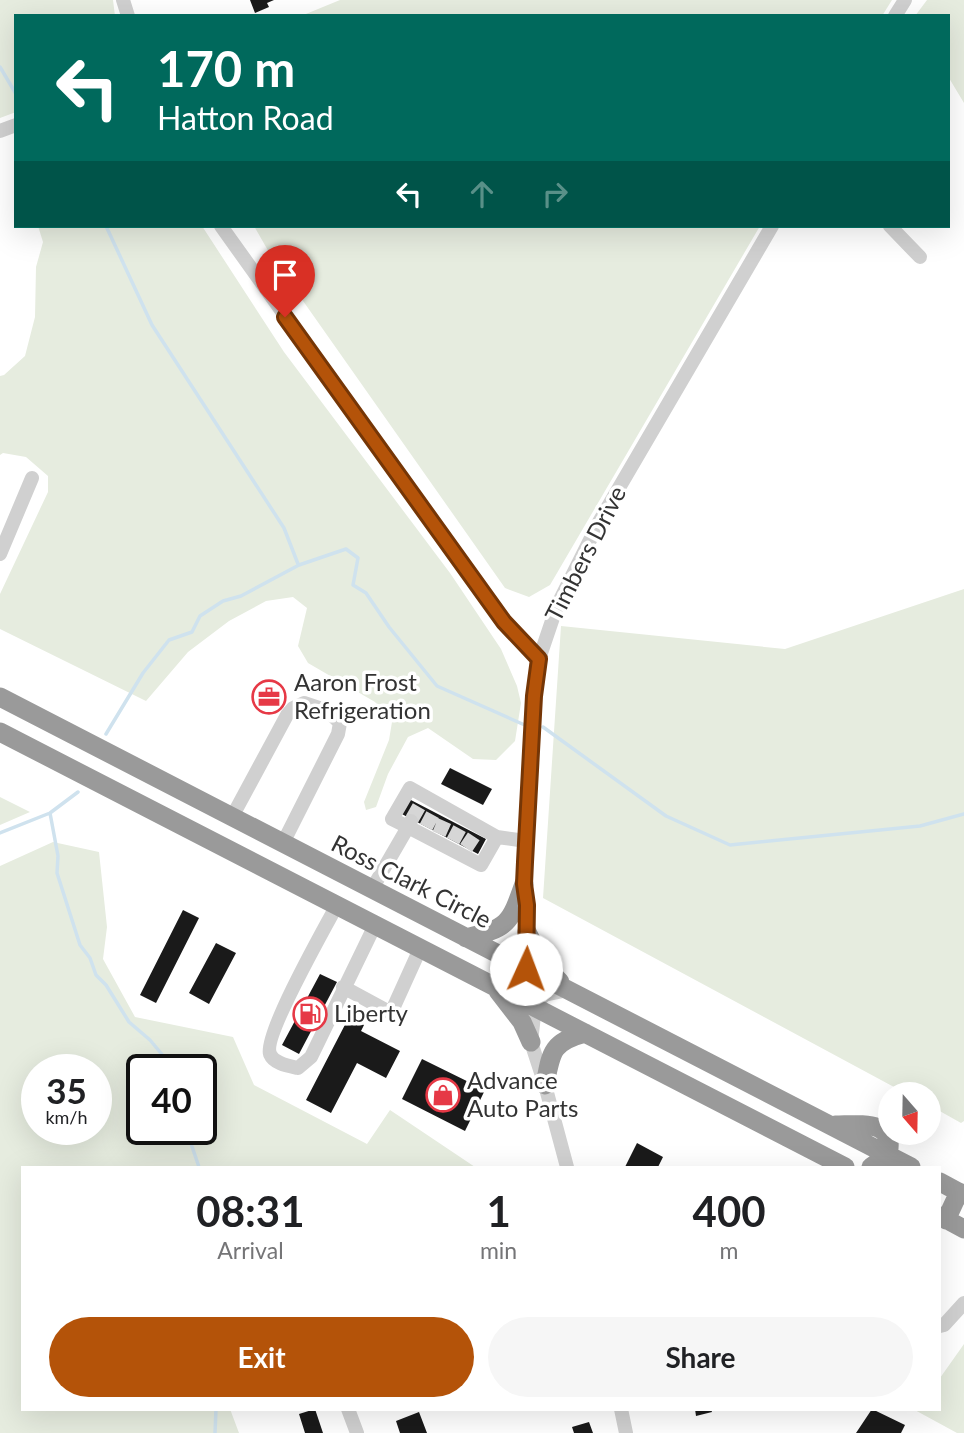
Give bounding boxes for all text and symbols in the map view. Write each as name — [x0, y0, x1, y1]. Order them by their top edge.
text: 170 m — [157, 39, 295, 97]
icon: left — [42, 42, 133, 133]
text: Hatton Road — [157, 98, 334, 137]
icon: left — [390, 175, 428, 213]
icon: ahead — [463, 175, 501, 213]
icon: right — [536, 175, 574, 213]
pin — [255, 245, 315, 317]
icon: arrive — [266, 256, 304, 294]
street label: Timbers Drive — [538, 481, 631, 626]
place label: Aaron Frost Refrigeration — [294, 667, 431, 724]
office icon: Aaron Frost Refrigeration — [250, 678, 288, 716]
street label: Ross Clark Circle — [327, 828, 496, 933]
position arrow — [489, 932, 563, 1006]
fuel station icon: Liberty — [291, 995, 329, 1033]
place label: Liberty — [334, 998, 409, 1027]
speed limit sign: 40 — [126, 1054, 217, 1145]
place label: Advance Auto Parts — [467, 1065, 578, 1122]
text: 35 — [46, 1069, 87, 1111]
shop icon: Advance Auto Parts — [424, 1076, 462, 1114]
north arrow — [878, 1082, 942, 1144]
map controls — [878, 1082, 941, 1145]
text: km/h — [45, 1106, 88, 1128]
text: 08:31 — [196, 1186, 305, 1236]
text: 1 — [486, 1186, 511, 1236]
text: 400 — [693, 1186, 766, 1236]
text: Arrival — [217, 1236, 284, 1264]
text: min — [480, 1236, 517, 1264]
text: m — [720, 1236, 739, 1264]
button: Exit — [49, 1317, 474, 1397]
button: Share — [488, 1317, 913, 1397]

